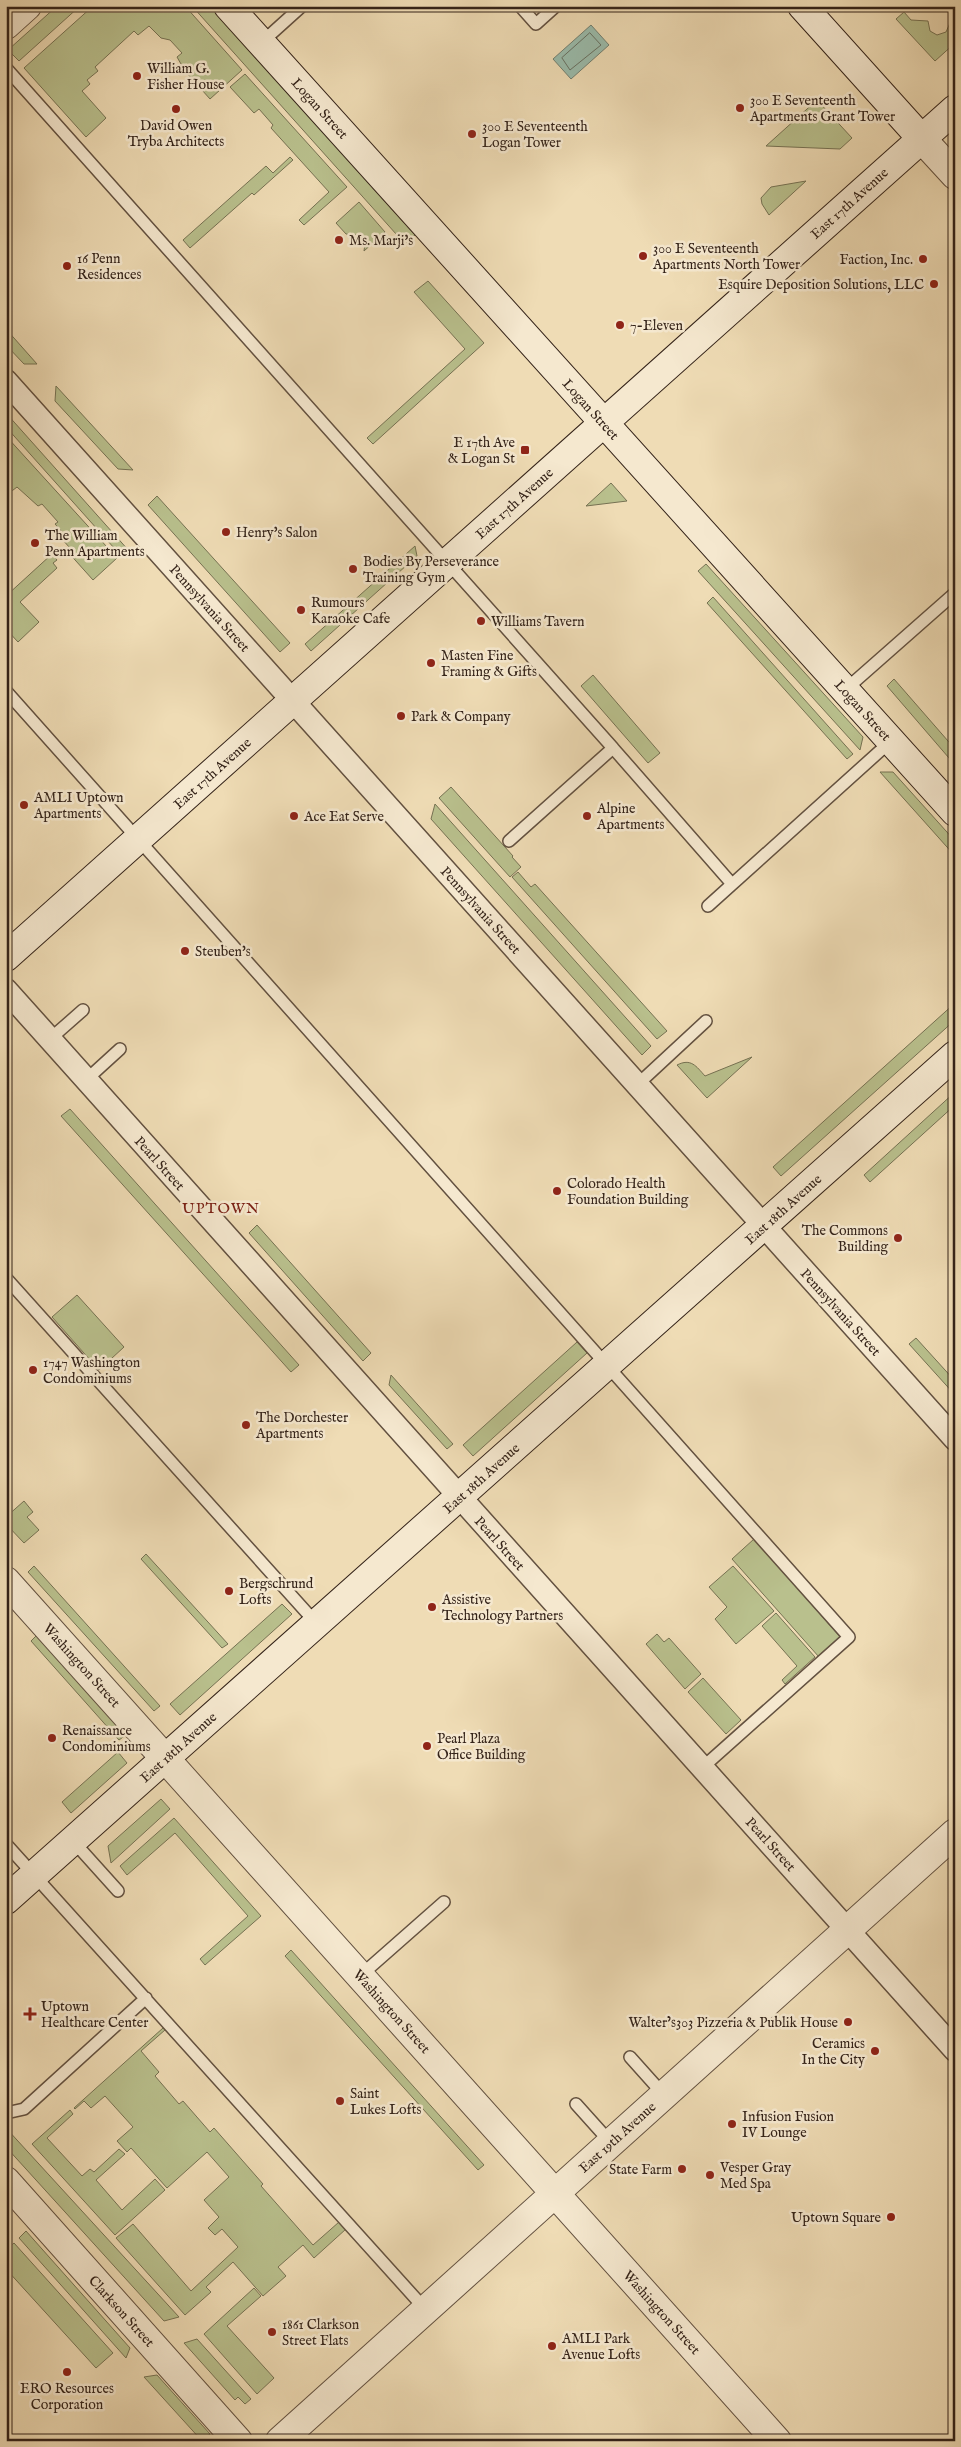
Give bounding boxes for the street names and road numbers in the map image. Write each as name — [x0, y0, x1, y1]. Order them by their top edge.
street label: Logan Street — [287, 74, 352, 143]
street label: East 17th Avenue — [807, 164, 893, 243]
street label: Logan Street — [558, 375, 623, 444]
street label: East 17th Avenue — [472, 464, 558, 543]
street label: Pennsylvania Street — [165, 561, 254, 656]
street label: Logan Street — [830, 676, 895, 745]
street label: East 17th Avenue — [170, 734, 256, 813]
street label: Pennsylvania Street — [436, 863, 525, 958]
street label: Pearl Street — [130, 1133, 189, 1195]
street label: East 18th Avenue — [741, 1170, 826, 1249]
street label: Pennsylvania Street — [796, 1265, 885, 1360]
street label: East 18th Avenue — [439, 1439, 524, 1518]
street label: Pearl Street — [470, 1513, 529, 1575]
street label: Washington Street — [39, 1620, 124, 1712]
street label: East 18th Avenue — [136, 1708, 221, 1787]
street label: Pearl Street — [741, 1814, 800, 1876]
street label: Washington Street — [349, 1966, 434, 2058]
street label: East 19th Avenue — [575, 2098, 661, 2177]
street label: Washington Street — [619, 2267, 704, 2359]
street label: Clarkson Street — [84, 2272, 158, 2351]

